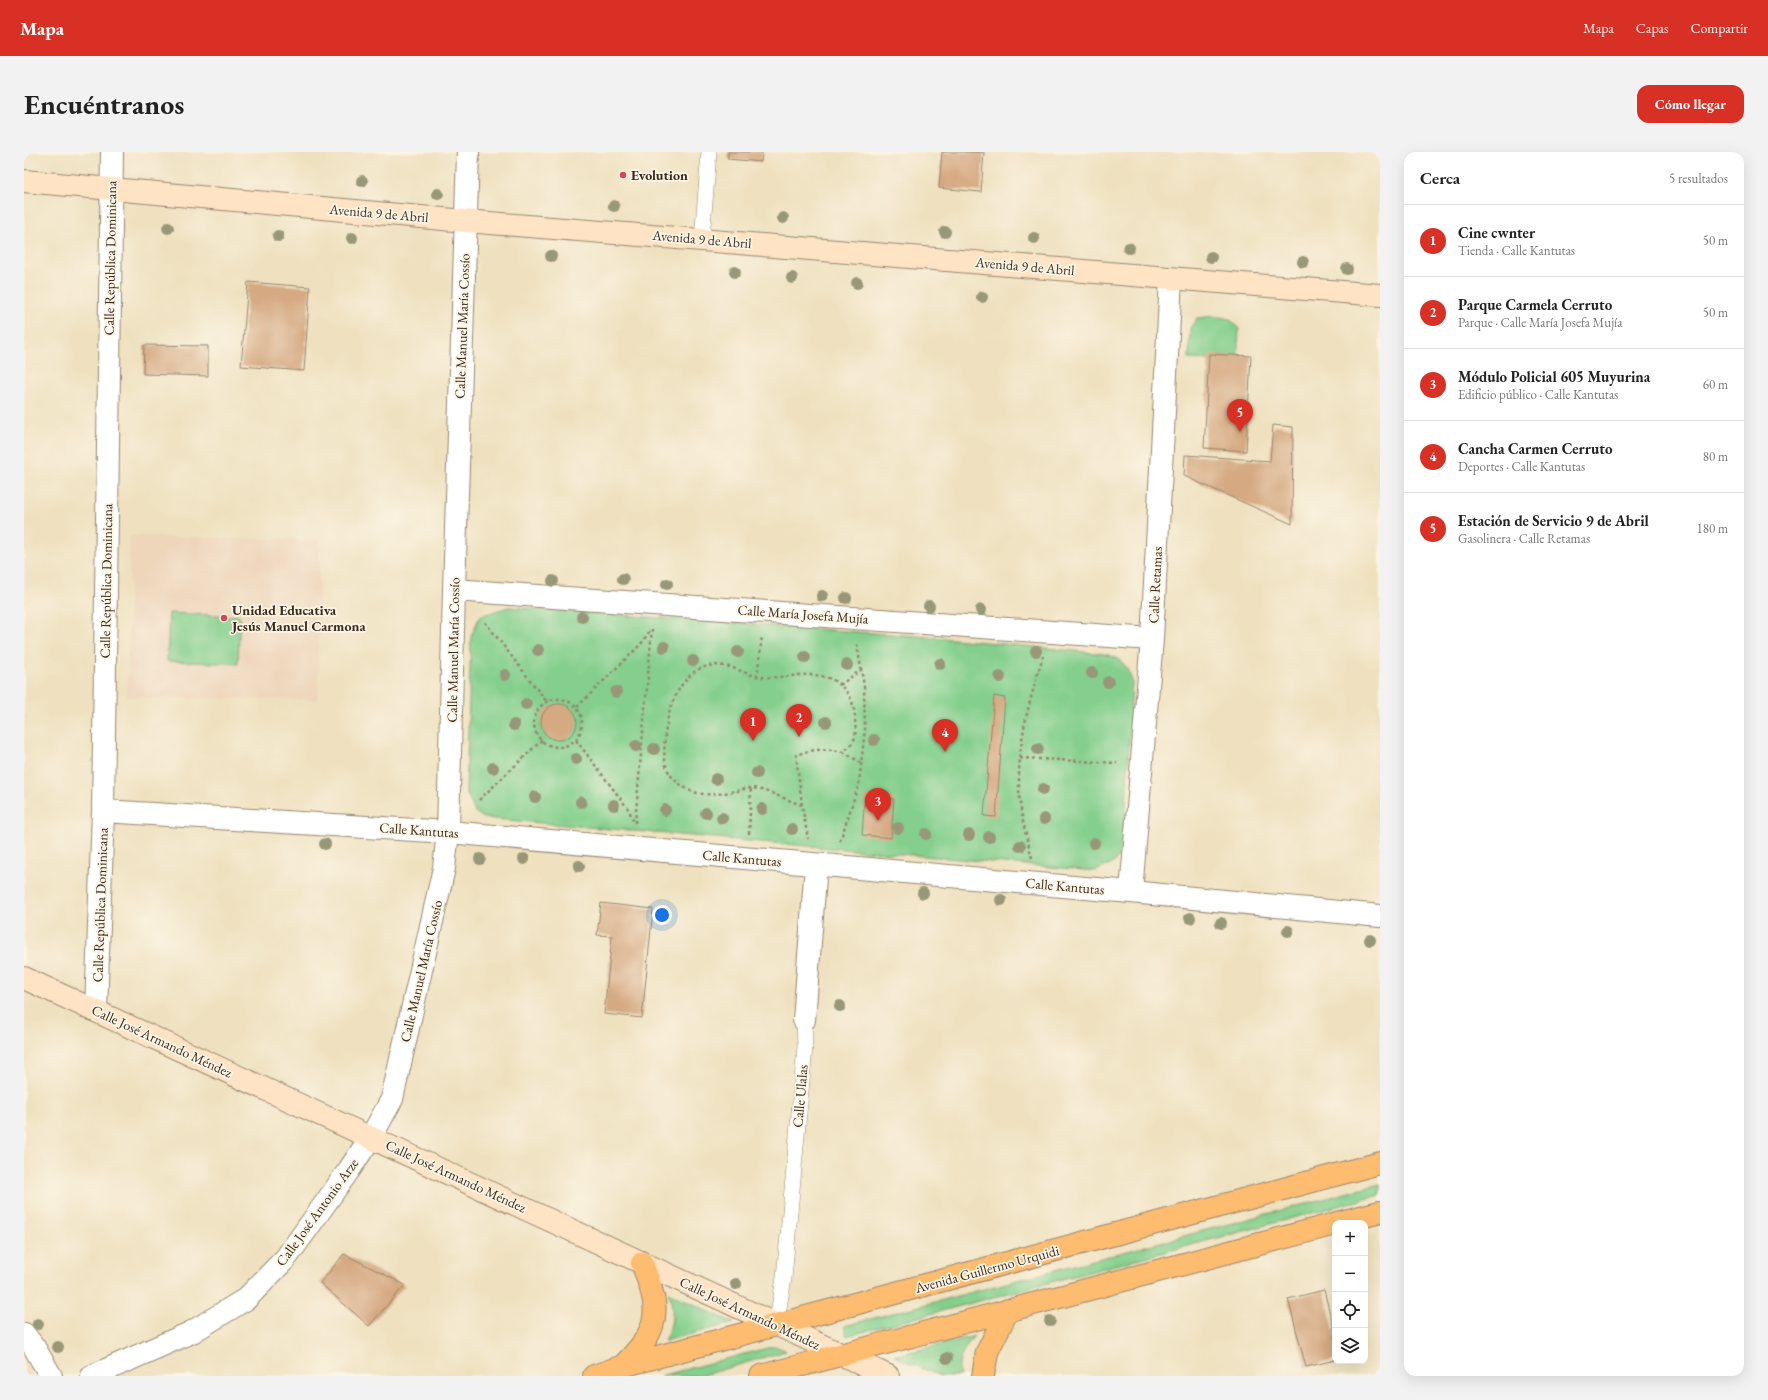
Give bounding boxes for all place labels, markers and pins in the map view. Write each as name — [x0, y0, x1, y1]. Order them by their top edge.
place label: Evolution — [631, 166, 688, 184]
marker: Evolution — [618, 170, 628, 180]
pin: 5 — [1227, 399, 1253, 432]
place label: Unidad Educativa Jesús Manuel Carmona — [230, 601, 366, 635]
marker: Unidad Educativa Jesús Manuel Carmona — [219, 613, 229, 623]
pin: 2 — [786, 704, 812, 737]
pin: 1 — [740, 708, 766, 741]
pin: 4 — [932, 719, 958, 752]
pin: 3 — [865, 788, 891, 821]

